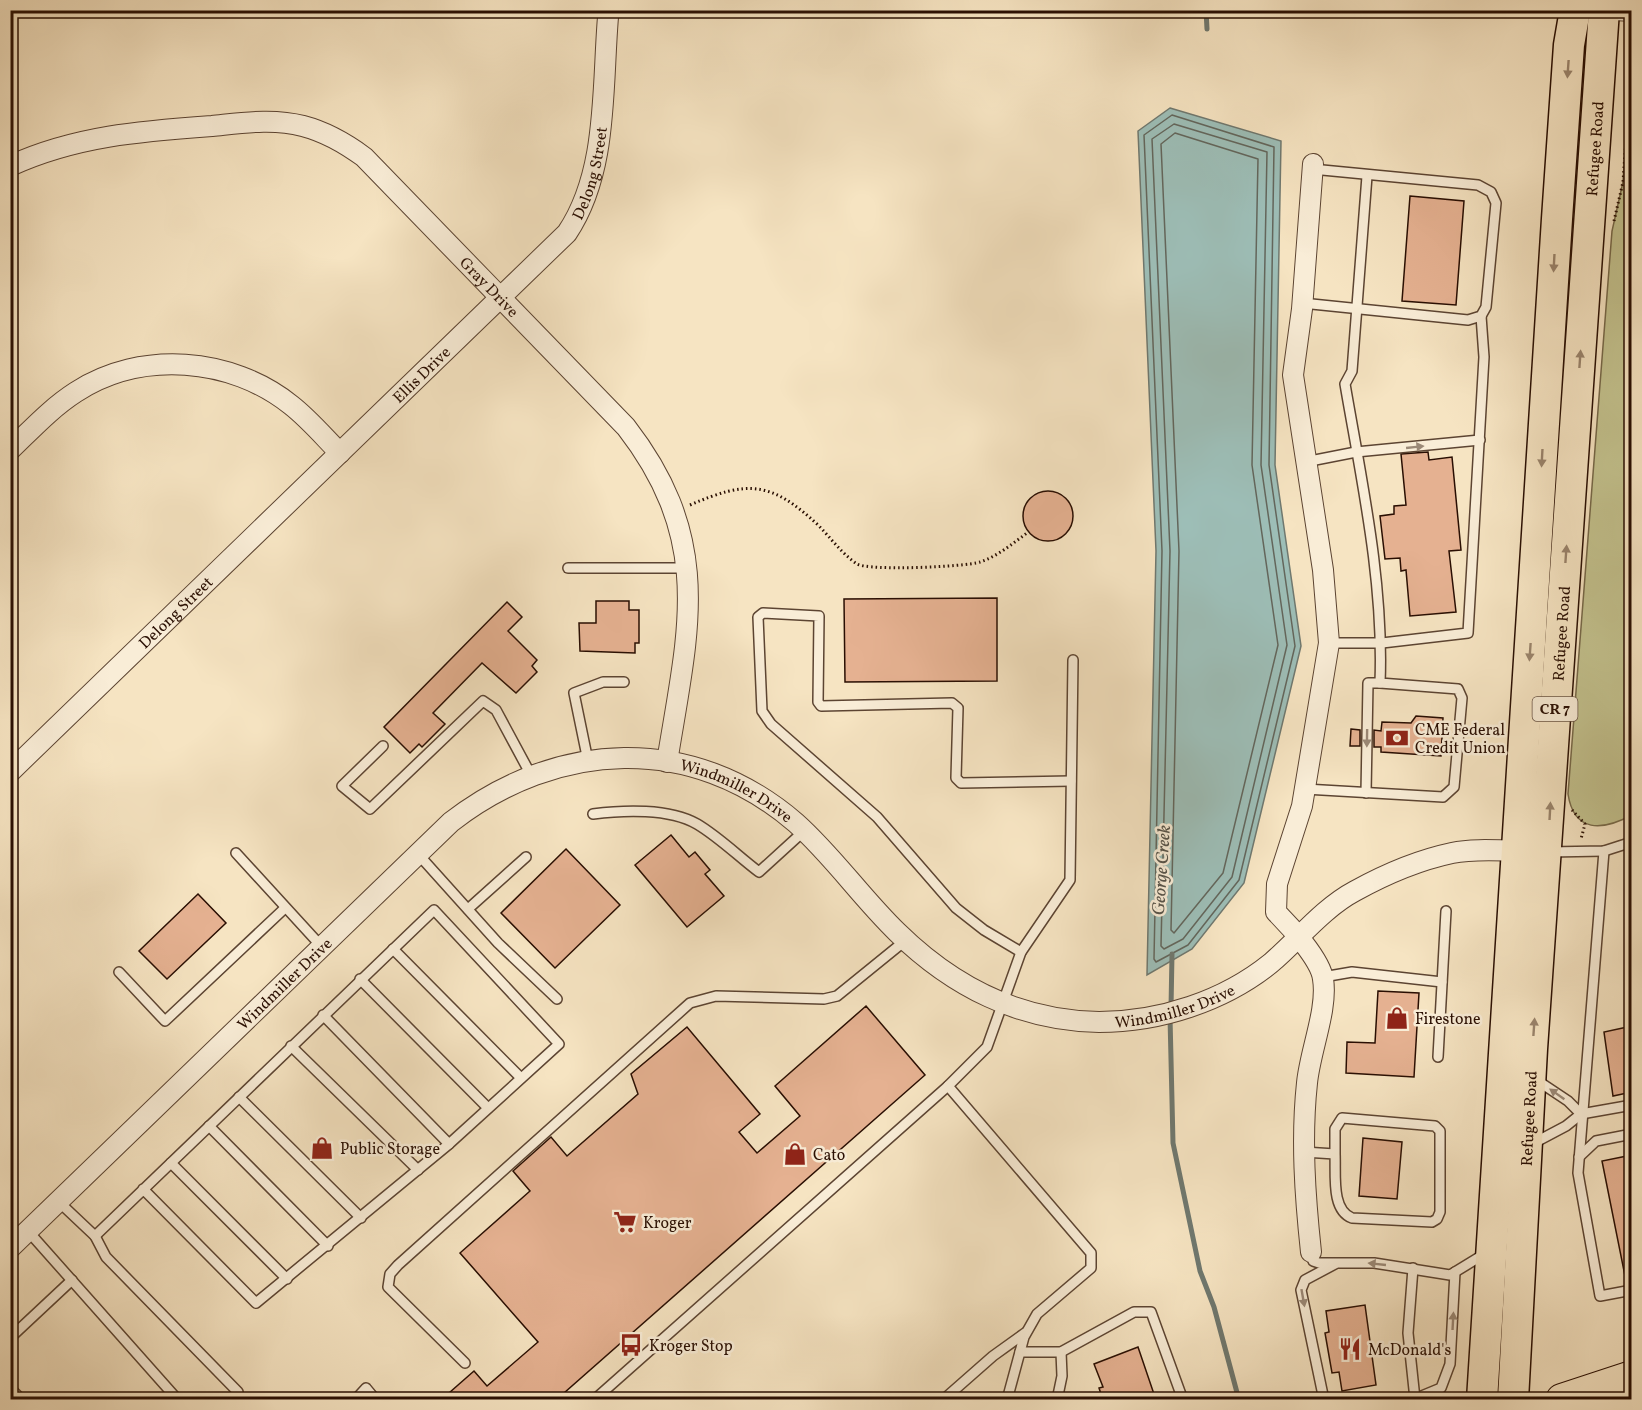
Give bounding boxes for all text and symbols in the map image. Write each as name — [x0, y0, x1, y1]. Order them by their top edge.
one-way arrow — [1563, 59, 1572, 78]
street label: Refugee Road — [1582, 100, 1611, 197]
street label: Delong Street — [568, 125, 614, 224]
street label: Gray Drive — [454, 253, 523, 323]
one-way arrow — [1549, 254, 1559, 273]
street label: Ellis Drive — [388, 342, 456, 409]
one-way arrow — [1575, 350, 1585, 369]
one-way arrow — [1405, 442, 1424, 452]
one-way arrow — [1538, 448, 1547, 467]
one-way arrow — [1562, 544, 1571, 563]
street label: Delong Street — [135, 572, 219, 655]
street label: Refugee Road — [1549, 585, 1577, 682]
one-way arrow — [1525, 643, 1535, 662]
road number: CR 7 — [1532, 697, 1578, 721]
place label: CME Federal Credit Union — [1415, 720, 1506, 760]
bank icon: CME Federal Credit Union — [1384, 725, 1410, 751]
one-way arrow — [1362, 728, 1371, 747]
street label: Windmiller Drive — [677, 755, 796, 829]
one-way arrow — [1545, 802, 1554, 821]
water label: George Creek — [1147, 824, 1178, 916]
street label: Windmiller Drive — [233, 934, 338, 1036]
street label: Windmiller Drive — [1114, 980, 1239, 1035]
shop icon: Firestone — [1384, 1005, 1410, 1031]
place label: Firestone — [1415, 1009, 1481, 1031]
one-way arrow — [1529, 1017, 1539, 1036]
street label: Refugee Road — [1517, 1070, 1544, 1167]
one-way arrow — [1549, 1088, 1565, 1100]
shop icon: Public Storage — [309, 1135, 335, 1161]
place label: Public Storage — [340, 1139, 440, 1161]
shop icon: Cato — [782, 1141, 808, 1167]
place label: Cato — [813, 1145, 845, 1167]
supermarket icon: Kroger — [612, 1209, 638, 1235]
place label: Kroger — [643, 1213, 692, 1235]
one-way arrow — [1367, 1259, 1386, 1269]
one-way arrow — [1299, 1289, 1308, 1308]
one-way arrow — [1448, 1311, 1457, 1330]
bus stop icon: Kroger Stop — [618, 1332, 644, 1358]
place label: Kroger Stop — [649, 1336, 733, 1358]
restaurant icon: McDonald's — [1337, 1336, 1363, 1362]
place label: McDonald's — [1368, 1340, 1451, 1362]

